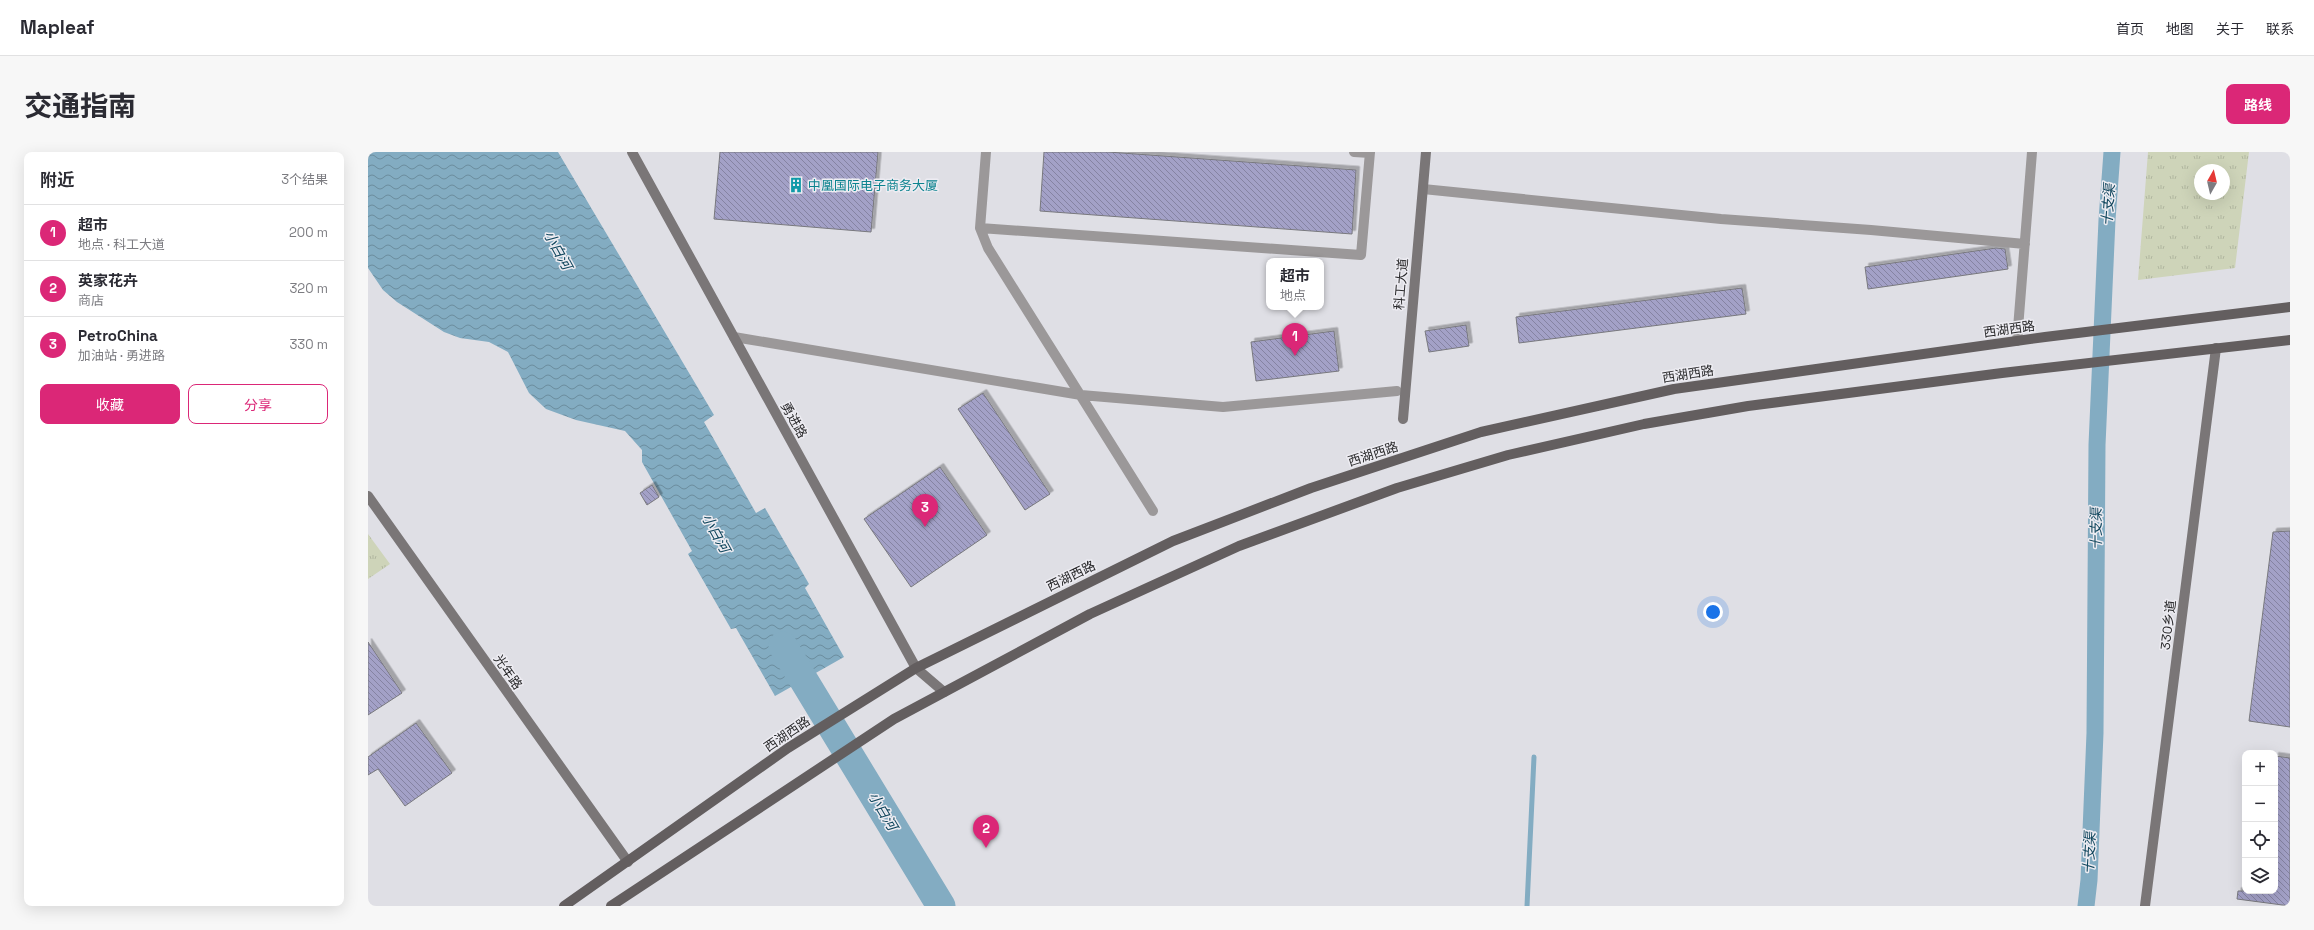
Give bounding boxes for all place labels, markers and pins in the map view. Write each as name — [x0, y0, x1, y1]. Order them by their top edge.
building icon: 中凰国际电子商务大厦 — [787, 176, 805, 194]
place label: 中凰国际电子商务大厦 — [808, 177, 938, 194]
pin: 1 — [1282, 323, 1308, 356]
pin: 3 — [912, 494, 938, 527]
pin: 2 — [973, 815, 999, 848]

